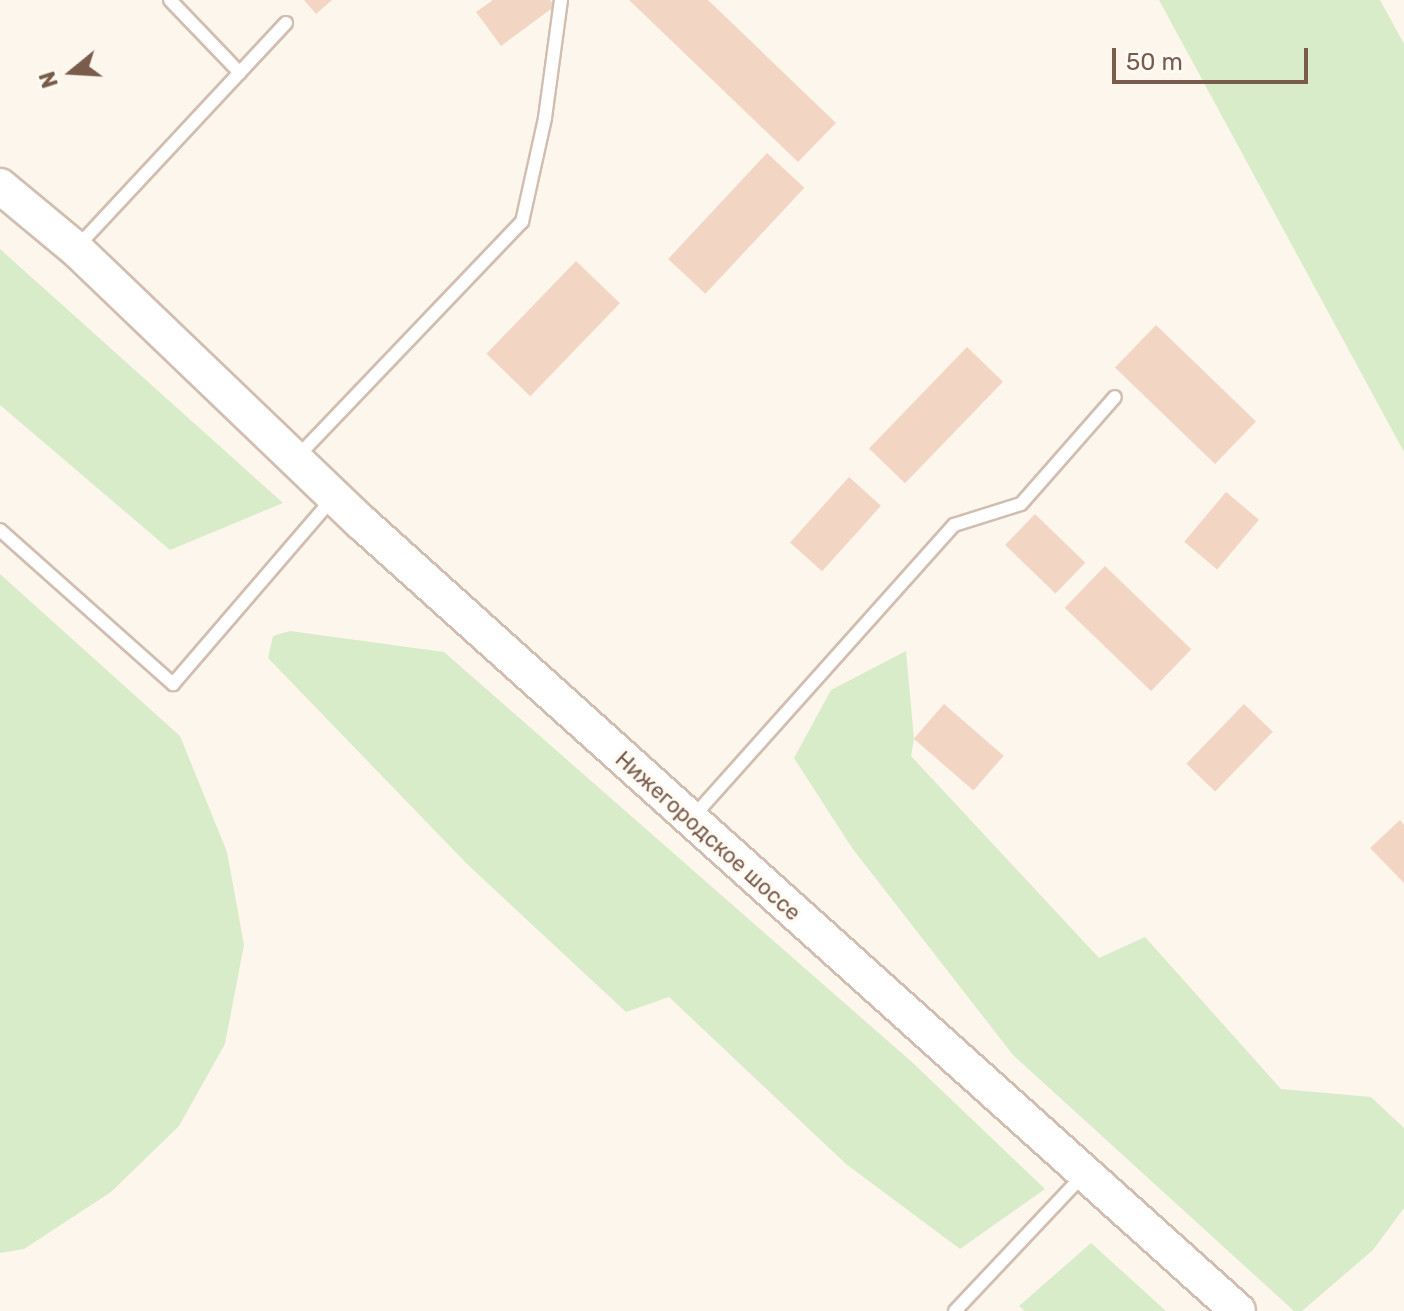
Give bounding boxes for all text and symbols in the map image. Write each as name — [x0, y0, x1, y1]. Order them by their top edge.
north arrow — [32, 32, 112, 112]
scale bar — [1116, 32, 1312, 82]
text: 50 m — [1126, 48, 1183, 76]
text: N — [33, 68, 64, 91]
street label: Нижегородское шоссе — [610, 746, 806, 926]

